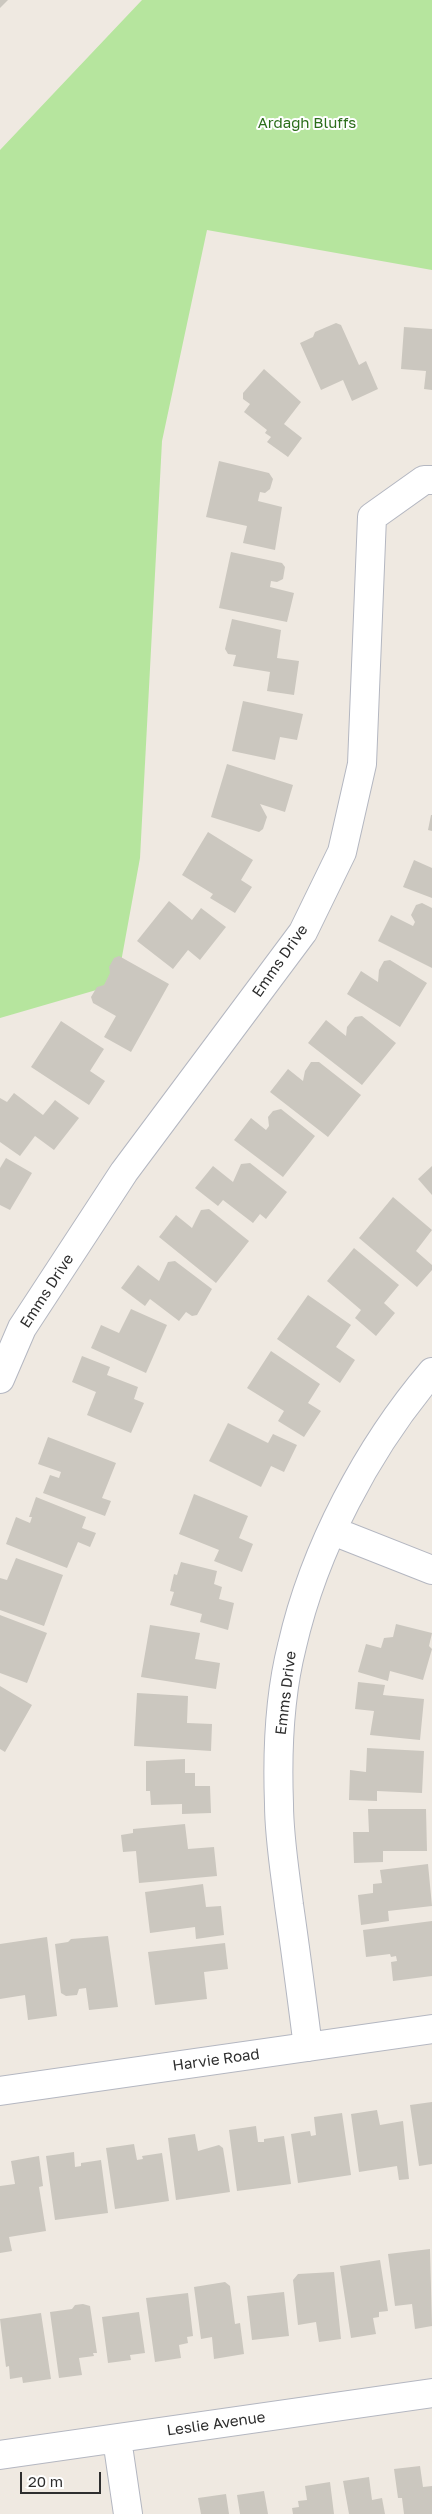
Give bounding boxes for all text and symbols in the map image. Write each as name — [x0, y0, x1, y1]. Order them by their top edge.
park label: Ardagh Bluffs — [258, 114, 356, 132]
street label: Emms Drive — [248, 921, 312, 1001]
street label: Emms Drive — [16, 1251, 78, 1331]
street label: Emms Drive — [272, 1650, 300, 1736]
street label: Harvie Road — [171, 2045, 261, 2075]
street label: Leslie Avenue — [166, 2408, 266, 2440]
scale bar — [22, 2462, 104, 2494]
text: 20 m — [28, 2472, 63, 2490]

